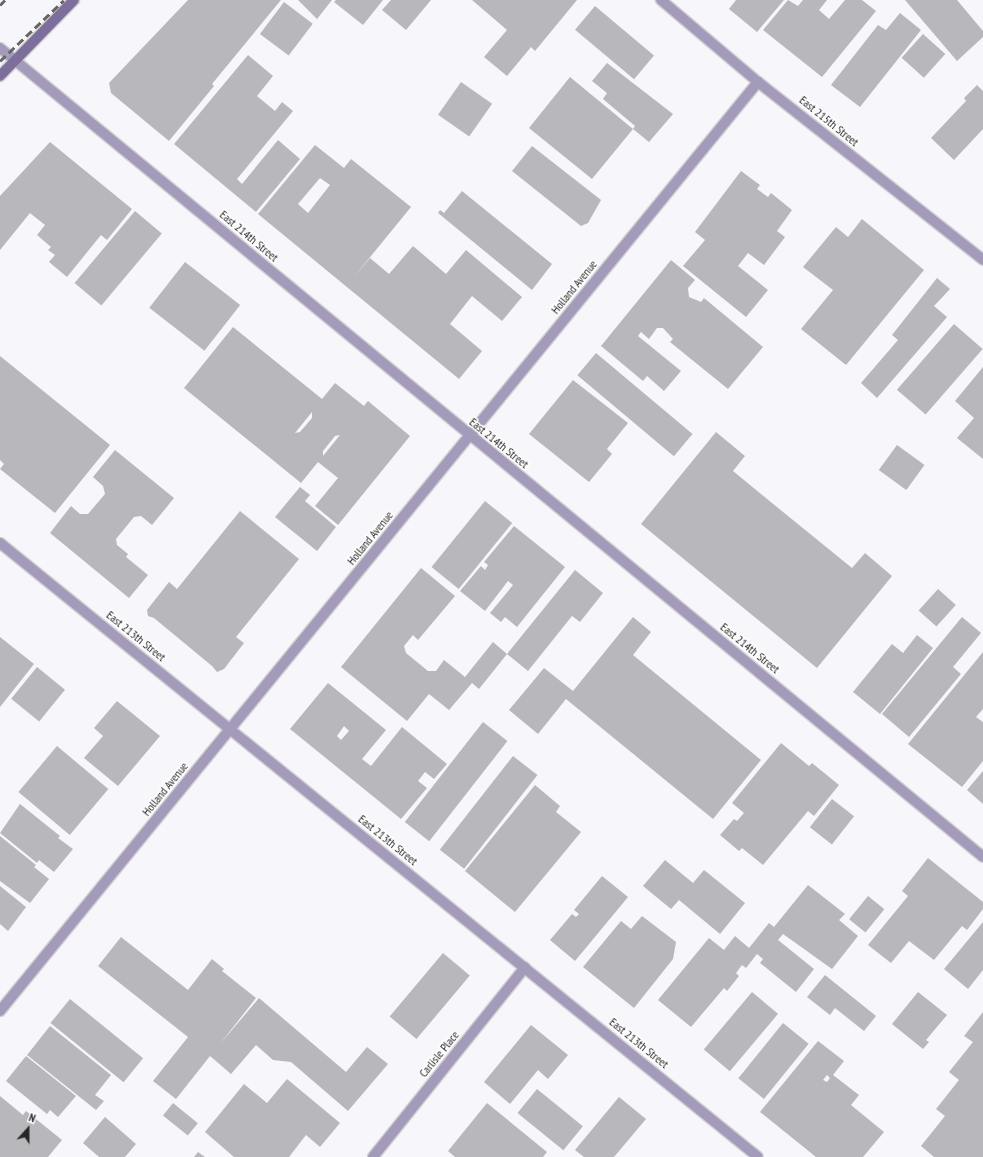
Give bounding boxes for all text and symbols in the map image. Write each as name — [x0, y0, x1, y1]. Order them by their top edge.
street label: East 215th Street — [796, 93, 862, 149]
street label: East 214th Street — [217, 207, 281, 265]
street label: Holland Avenue — [548, 257, 600, 317]
street label: East 214th Street — [466, 415, 532, 471]
street label: Holland Avenue — [344, 508, 396, 568]
street label: East 213th Street — [103, 608, 169, 664]
street label: East 214th Street — [717, 620, 783, 676]
street label: Holland Avenue — [139, 759, 191, 819]
street label: East 213th Street — [355, 812, 421, 868]
street label: East 213th Street — [606, 1015, 672, 1071]
street label: Carlisle Place — [416, 1028, 462, 1080]
north arrow — [8, 1109, 48, 1149]
text: N — [27, 1110, 38, 1125]

